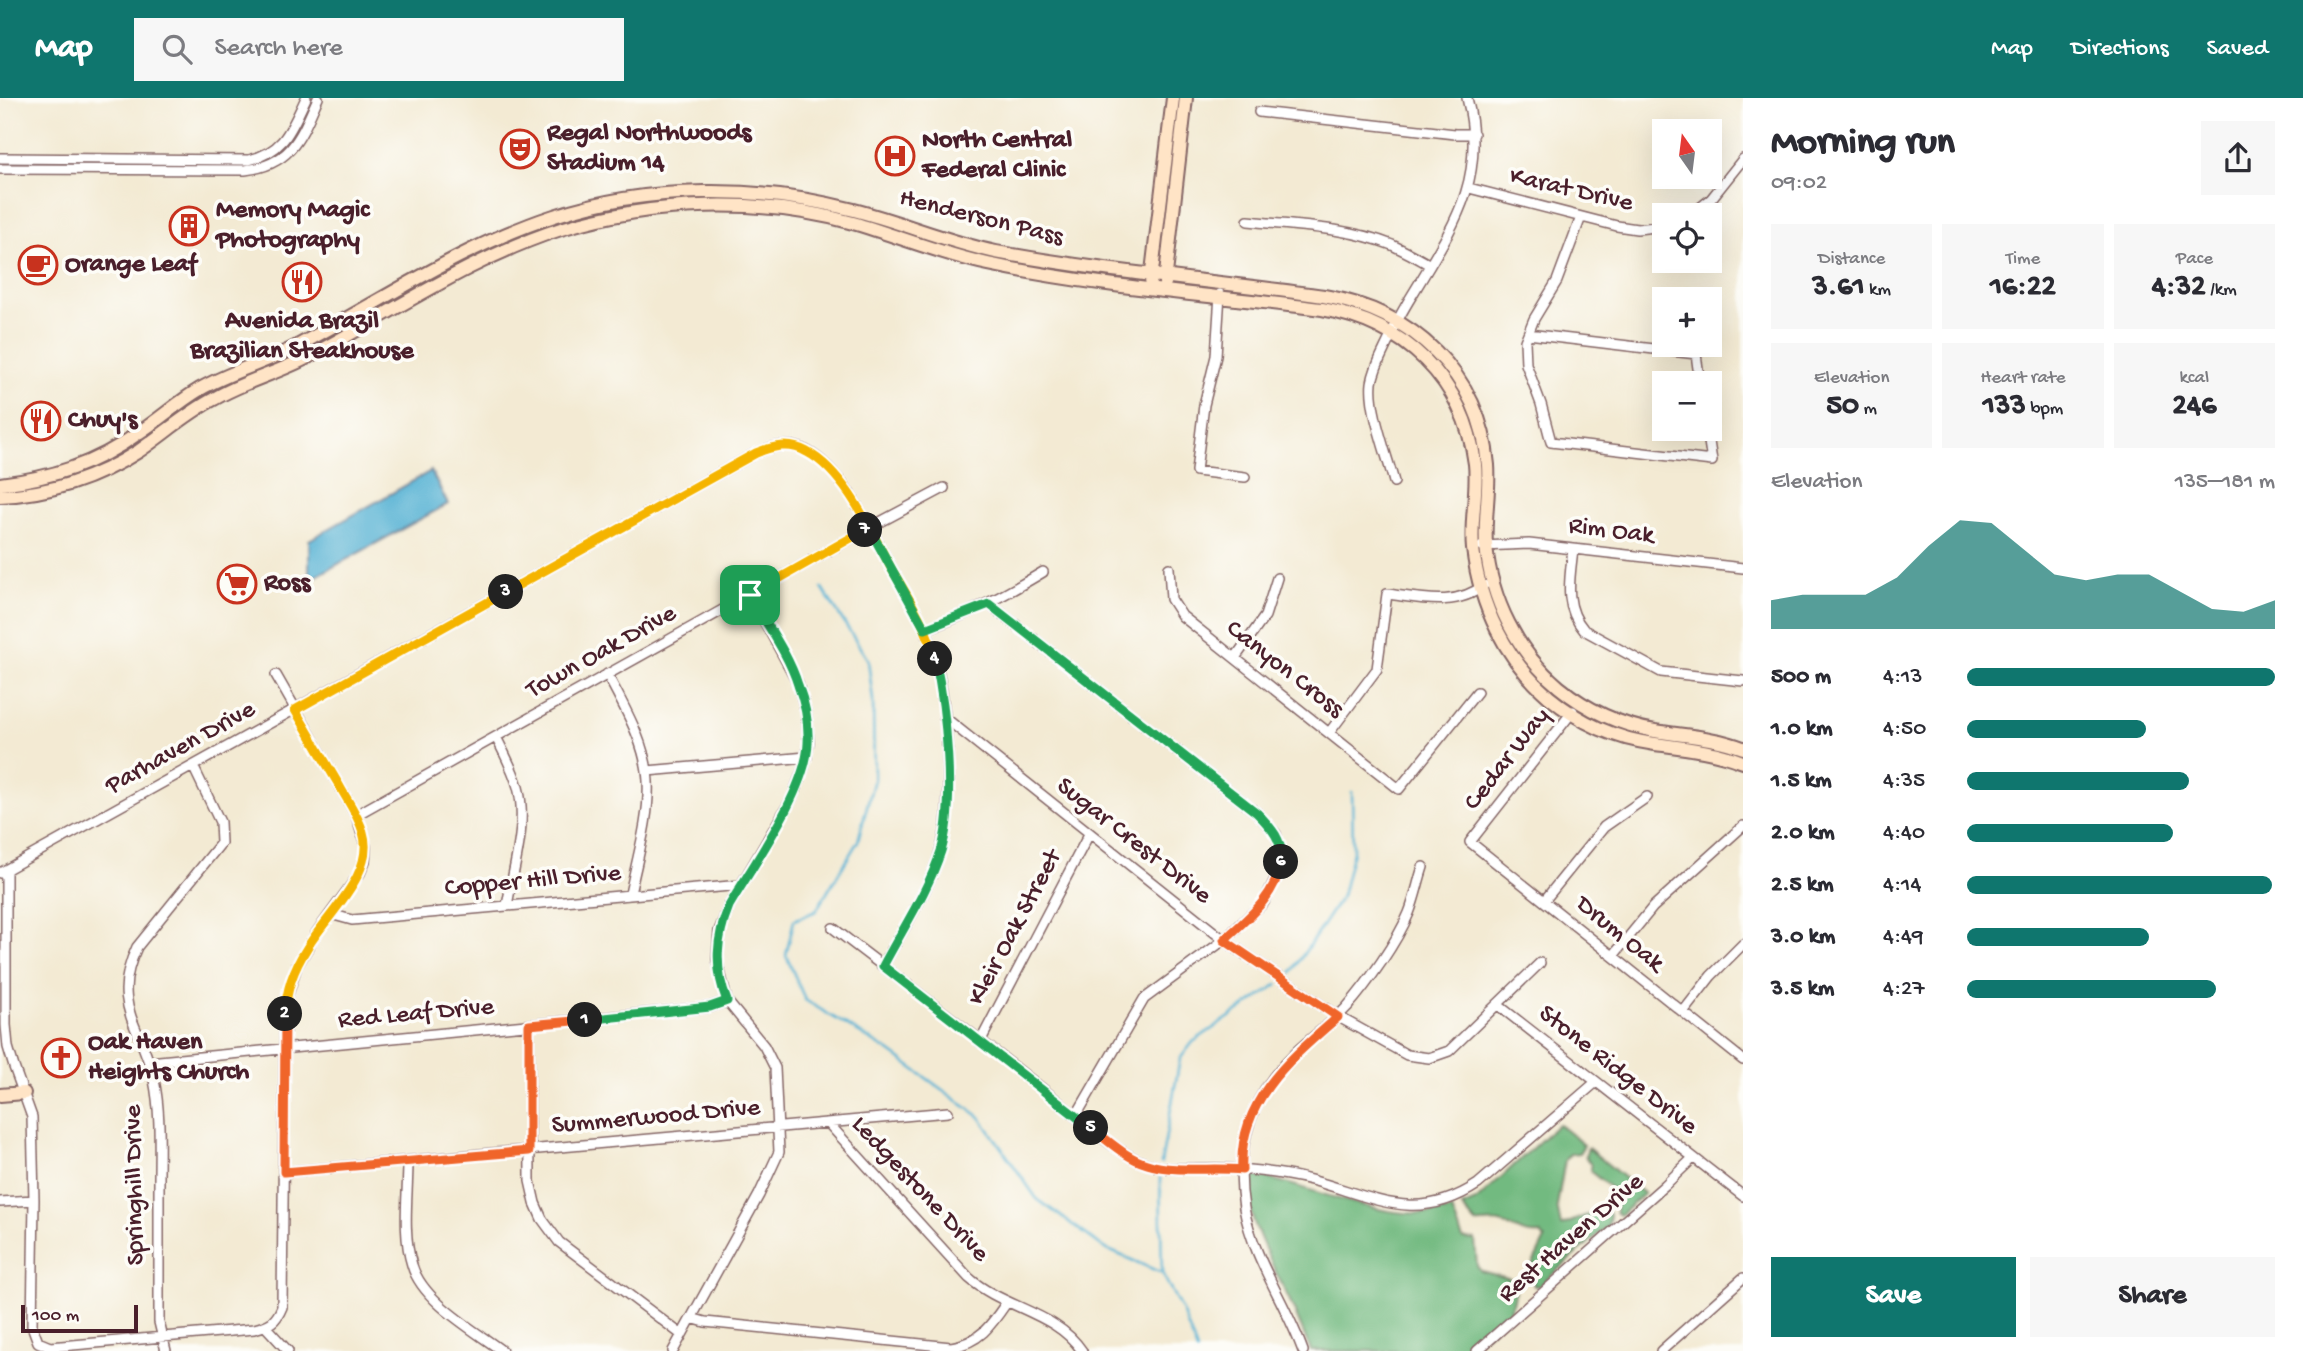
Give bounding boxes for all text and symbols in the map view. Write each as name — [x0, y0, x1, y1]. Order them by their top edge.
search box — [134, 18, 624, 81]
text: Map — [35, 30, 92, 68]
icon: search — [158, 30, 196, 68]
text: Search here — [214, 34, 343, 65]
text: Map — [1991, 35, 2033, 64]
text: Directions — [2071, 35, 2169, 64]
text: Saved — [2207, 35, 2268, 64]
place label: Regal Northwoods Stadium 14 — [546, 119, 753, 180]
north arrow — [1652, 119, 1722, 189]
map controls — [1652, 119, 1722, 441]
button: share — [2201, 121, 2275, 195]
text: Morning run — [1771, 122, 1955, 166]
place label: North Central Federal Clinic — [921, 126, 1073, 187]
theatre icon: Regal Northwoods Stadium 14 — [499, 128, 541, 170]
hospital icon: North Central Federal Clinic — [874, 135, 916, 177]
street label: Karat Drive — [1506, 162, 1636, 220]
text: 09:02 — [1771, 170, 1827, 197]
street label: Henderson Pass — [896, 184, 1068, 255]
place label: Memory Magic Photography — [214, 196, 371, 257]
button: locate — [1652, 203, 1722, 273]
building icon: Memory Magic Photography — [168, 205, 210, 247]
cafe icon: Orange Leaf — [17, 244, 59, 286]
text: Distance — [1818, 248, 1885, 271]
text: Time — [2006, 248, 2040, 271]
text: Pace — [2176, 248, 2213, 271]
place label: Orange Leaf — [65, 250, 199, 281]
restaurant icon: Avenida Brazil Brazilian Steakhouse — [281, 261, 323, 303]
text: 3.61 — [1812, 271, 1865, 306]
text: 16:22 — [1990, 271, 2056, 306]
text: 4:32 — [2152, 271, 2206, 306]
text: km — [1865, 279, 1891, 302]
text: /km — [2206, 279, 2237, 302]
button: + — [1652, 287, 1722, 357]
place label: Avenida Brazil Brazilian Steakhouse — [189, 307, 415, 368]
text: Elevation — [1814, 367, 1889, 390]
text: Heart rate — [1980, 367, 2066, 390]
text: kcal — [2179, 367, 2209, 390]
button: − — [1652, 371, 1722, 441]
text: 50 — [1826, 390, 1859, 425]
text: 133 — [1983, 390, 2026, 425]
text: 246 — [2172, 390, 2216, 425]
text: m — [1859, 398, 1877, 421]
text: bpm — [2026, 398, 2063, 421]
restaurant icon: Chuy's — [20, 400, 62, 442]
place label: Chuy's — [68, 406, 139, 437]
text: Elevation — [1771, 469, 1862, 496]
text: 135–181 m — [2175, 469, 2275, 496]
street label: Rim Oak — [1567, 511, 1658, 553]
pin: 7 — [848, 512, 882, 548]
text: 7 — [860, 518, 869, 541]
supermarket icon: Ross — [216, 563, 258, 605]
pin — [720, 565, 780, 625]
place label: Ross — [263, 569, 312, 600]
pin: 3 — [489, 574, 524, 610]
icon: arrive — [731, 576, 769, 614]
text: 3 — [501, 580, 510, 603]
street label: Town Oak Drive — [520, 599, 683, 708]
street label: Canyon Cross — [1219, 614, 1350, 727]
pin: 4 — [918, 642, 953, 676]
text: 4 — [930, 647, 939, 670]
text: 500 m — [1771, 664, 1831, 691]
text: 4:13 — [1883, 664, 1922, 691]
street label: Parhaven Drive — [100, 695, 262, 803]
street label: Cedar Way — [1458, 702, 1558, 818]
text: 1.0 km — [1771, 716, 1833, 743]
text: 4:50 — [1883, 716, 1926, 743]
text: 1.5 km — [1771, 768, 1832, 795]
text: 4:35 — [1883, 768, 1925, 795]
street label: Sugar Crest Drive — [1049, 772, 1217, 913]
text: 2.0 km — [1771, 820, 1835, 847]
text: 4:40 — [1883, 820, 1925, 847]
street label: Kleir Oak Street — [962, 843, 1071, 1011]
pin: 6 — [1264, 844, 1298, 880]
text: 6 — [1276, 850, 1285, 873]
street label: Copper Hill Drive — [444, 859, 623, 905]
text: 2.5 km — [1771, 872, 1834, 899]
text: 4:14 — [1883, 872, 1921, 899]
street label: Drum Oak — [1567, 889, 1671, 981]
text: 3.0 km — [1771, 924, 1835, 951]
text: 4:49 — [1883, 924, 1924, 951]
text: 3.5 km — [1771, 976, 1834, 1003]
text: 4:27 — [1883, 976, 1924, 1003]
street label: Red Leaf Drive — [337, 993, 496, 1037]
pin: 2 — [268, 996, 302, 1032]
street label: Stone Ridge Drive — [1531, 999, 1703, 1143]
text: 2 — [280, 1002, 289, 1025]
pin: 1 — [568, 1002, 602, 1038]
text: 1 — [581, 1008, 588, 1031]
place label: Oak Haven Heights Church — [88, 1028, 249, 1089]
church icon: Oak Haven Heights Church — [40, 1037, 82, 1079]
street label: Summerwood Drive — [551, 1093, 762, 1143]
street label: Springhill Drive — [119, 1104, 153, 1266]
street label: Ledgestone Drive — [843, 1110, 995, 1270]
pin: 5 — [1074, 1110, 1108, 1146]
text: 5 — [1086, 1116, 1096, 1139]
street label: Rest Haven Drive — [1493, 1167, 1652, 1311]
button: Save — [1771, 1257, 2016, 1337]
button: Share — [2030, 1257, 2275, 1337]
scale bar — [21, 1302, 138, 1334]
text: 100 m — [32, 1305, 79, 1328]

